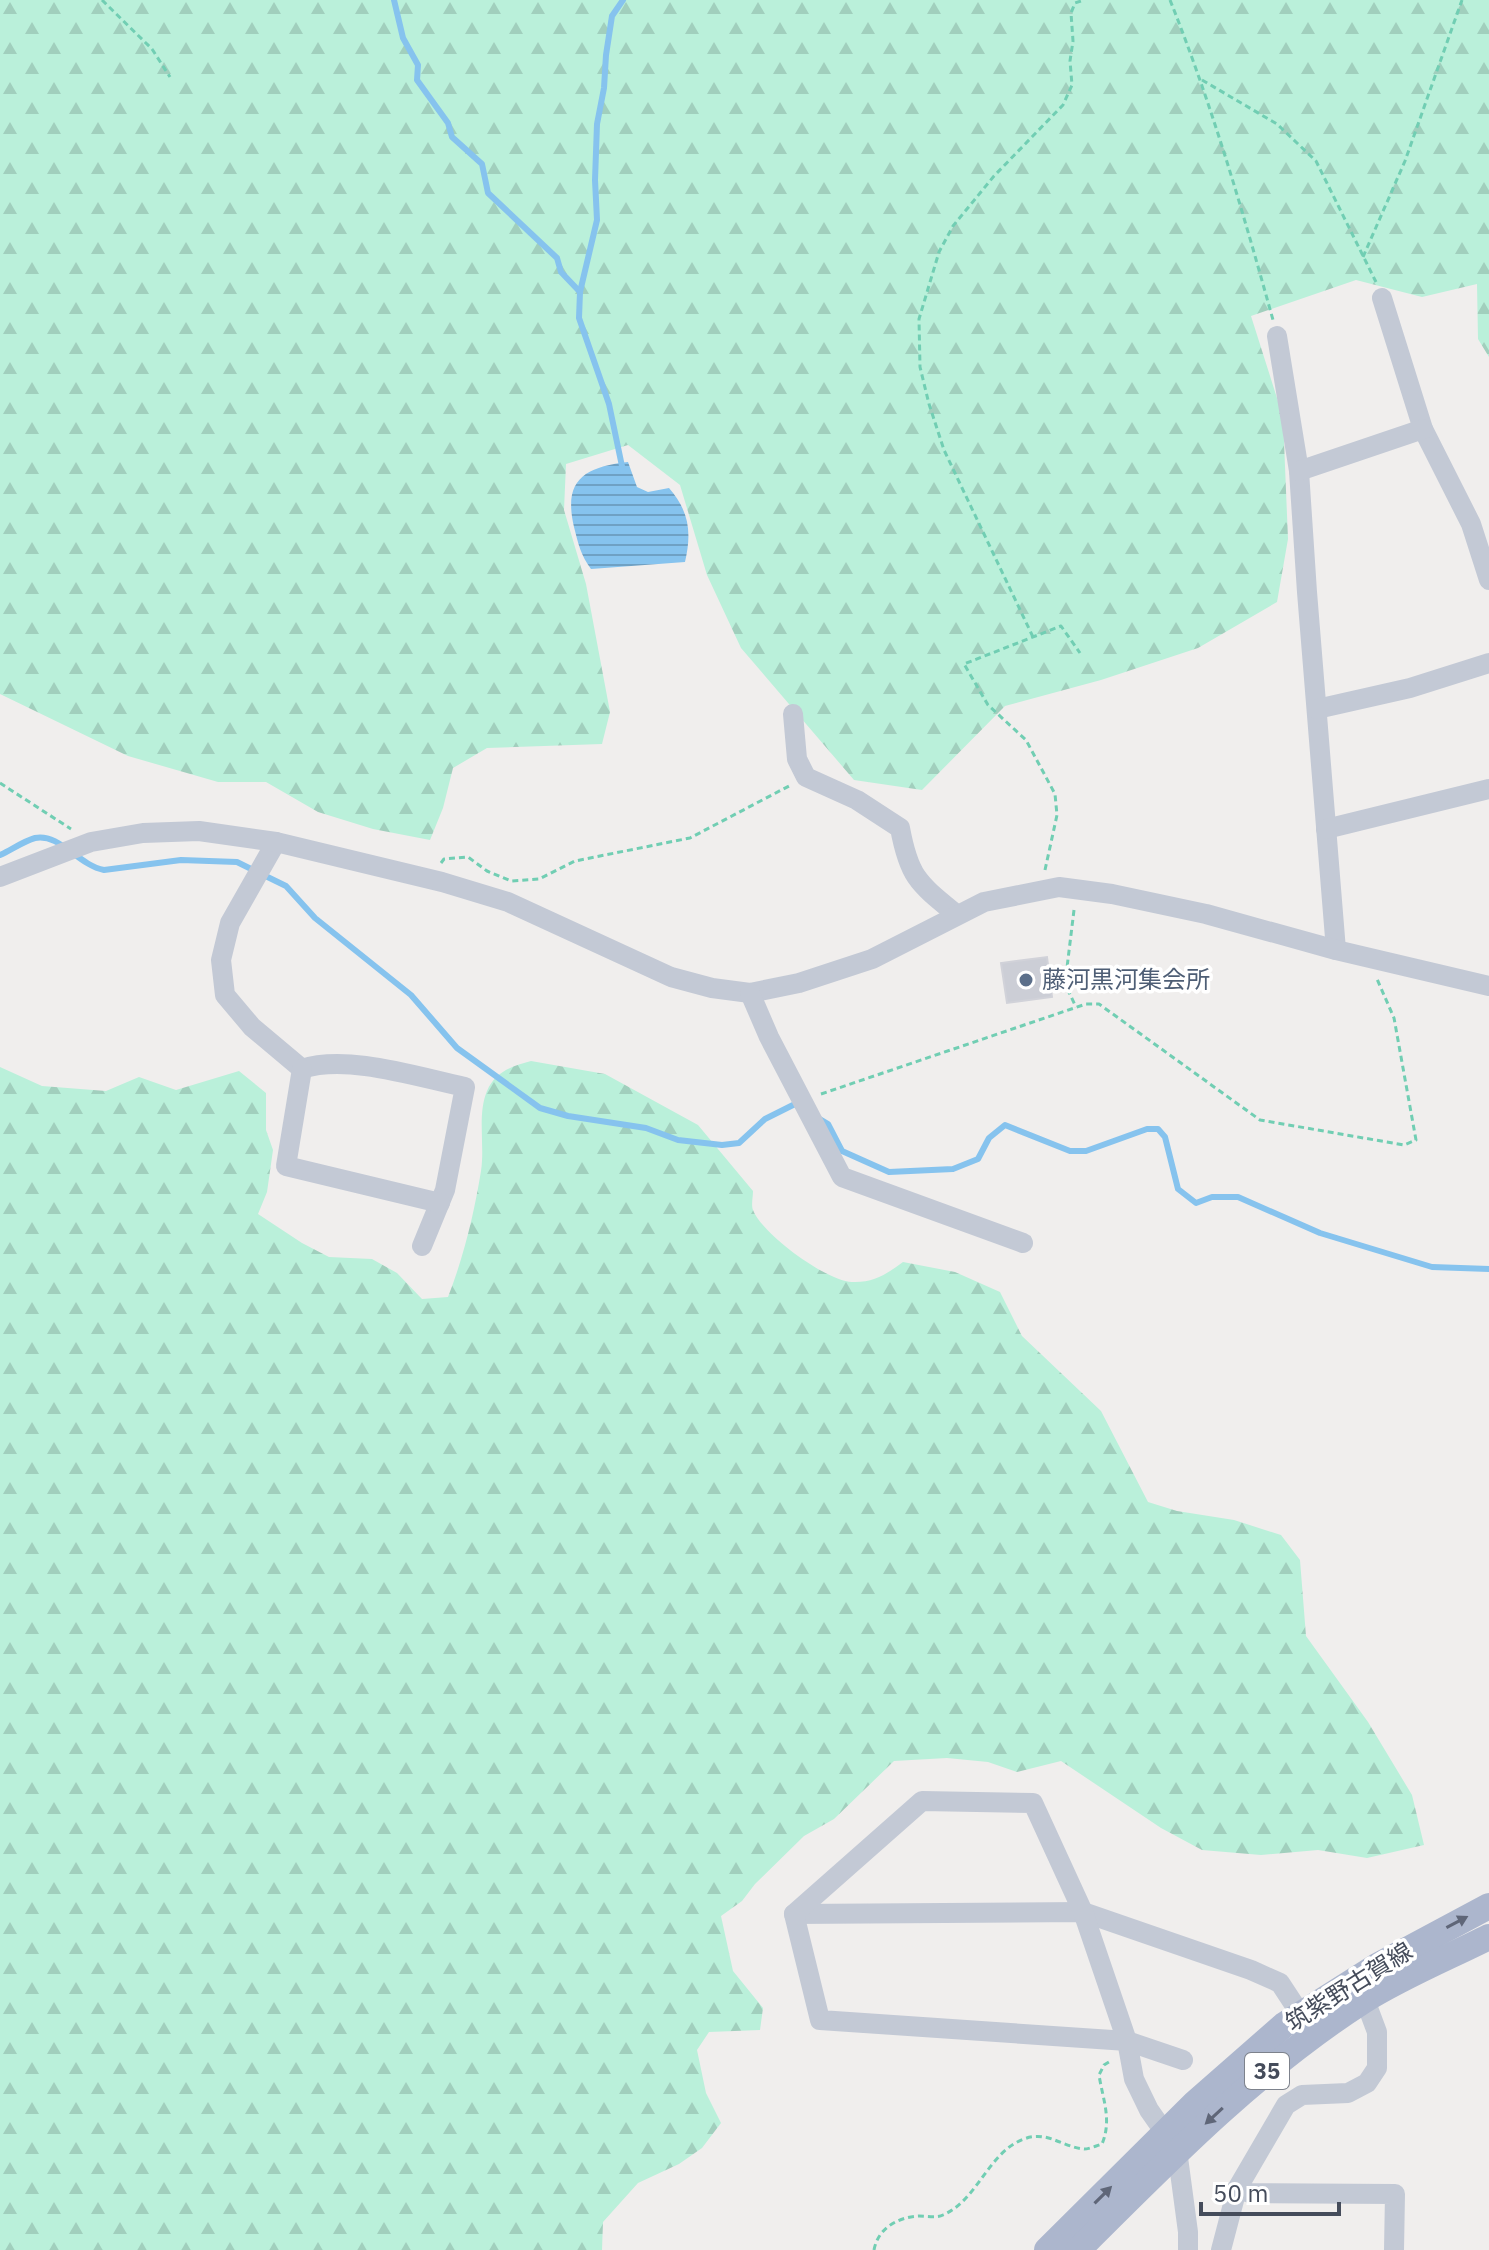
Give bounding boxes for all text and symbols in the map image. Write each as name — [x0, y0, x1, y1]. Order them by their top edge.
place label: 藤河黒河集会所 — [1042, 963, 1210, 995]
marker: 藤河黒河集会所 — [1017, 971, 1035, 989]
one-way arrow — [1446, 1916, 1469, 1929]
street label: 筑紫野古賀線 — [1279, 1934, 1418, 2038]
road number: 35 — [1245, 2053, 1289, 2089]
one-way arrow — [1205, 2107, 1224, 2125]
scale bar — [1201, 2166, 1339, 2216]
text: 50 m — [1213, 2177, 1268, 2209]
one-way arrow — [1093, 2186, 1112, 2205]

